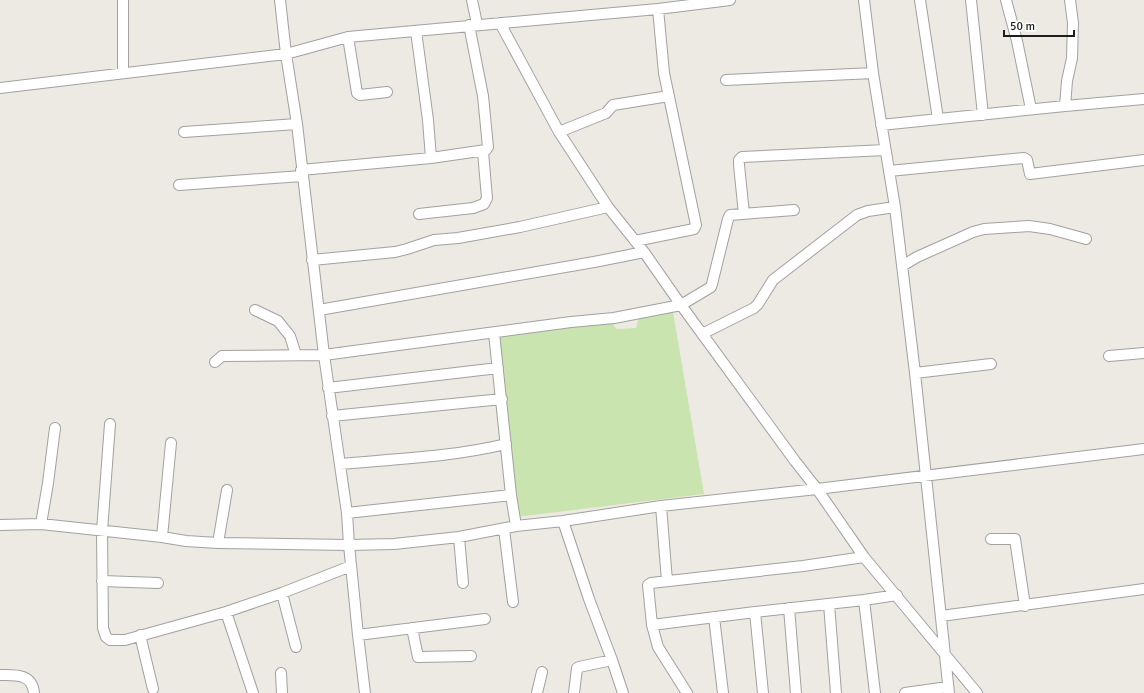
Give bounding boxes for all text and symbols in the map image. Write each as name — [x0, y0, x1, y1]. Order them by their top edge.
scale bar — [1004, 12, 1074, 38]
text: 50 m — [1010, 19, 1035, 34]

